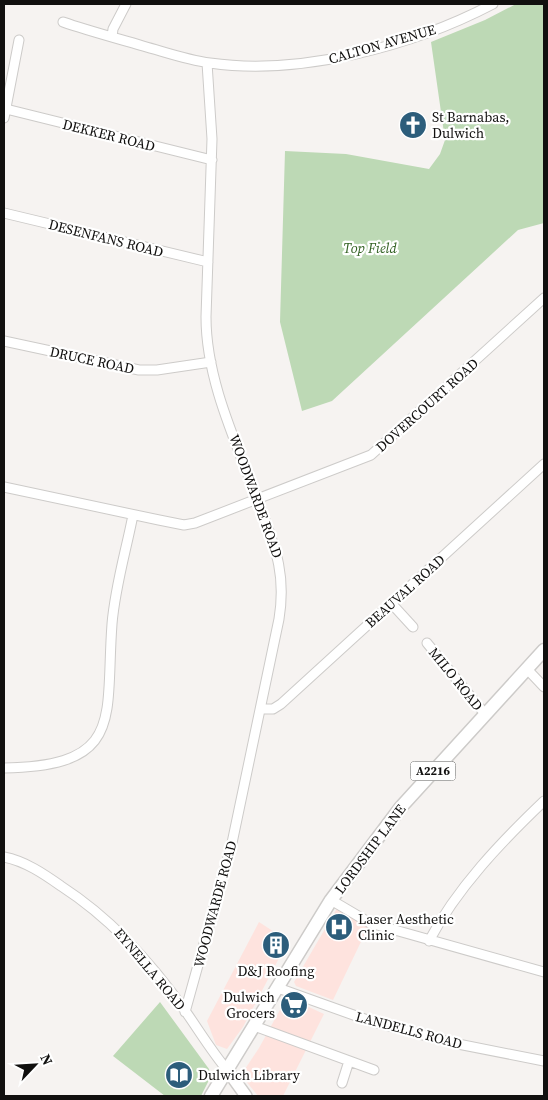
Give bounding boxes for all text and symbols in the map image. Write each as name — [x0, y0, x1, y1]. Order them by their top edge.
street label: CALTON AVENUE — [326, 19, 438, 69]
place label: St Barnabas, Dulwich — [432, 107, 509, 143]
church icon: St Barnabas, Dulwich — [398, 110, 428, 140]
street label: DEKKER ROAD — [61, 114, 157, 156]
street label: DESENFANS ROAD — [46, 214, 166, 262]
park label: Top Field — [343, 238, 397, 258]
street label: DRUCE ROAD — [48, 341, 136, 379]
street label: DOVERCOURT ROAD — [371, 353, 483, 457]
street label: WOODWARDE ROAD — [224, 431, 288, 561]
street label: BEAUVAL ROAD — [361, 550, 449, 632]
street label: MILO ROAD — [424, 643, 488, 715]
road number: A2216 — [410, 761, 456, 780]
street label: LORDSHIP LANE — [330, 800, 410, 898]
street label: WOODWARDE ROAD — [188, 838, 242, 970]
place label: Laser Aesthetic Clinic — [358, 909, 454, 945]
hospital icon: Laser Aesthetic Clinic — [324, 912, 354, 942]
street label: EYNELLA ROAD — [110, 924, 190, 1015]
building icon: D&J Roofing — [261, 930, 291, 960]
place label: D&J Roofing — [238, 961, 314, 981]
place label: Dulwich Grocers — [223, 987, 275, 1023]
supermarket icon: Dulwich Grocers — [279, 990, 309, 1020]
street label: LANDELLS ROAD — [354, 1006, 465, 1054]
north arrow — [10, 1040, 60, 1090]
text: N — [36, 1051, 58, 1068]
library icon: Dulwich Library — [164, 1060, 194, 1090]
place label: Dulwich Library — [198, 1065, 301, 1085]

